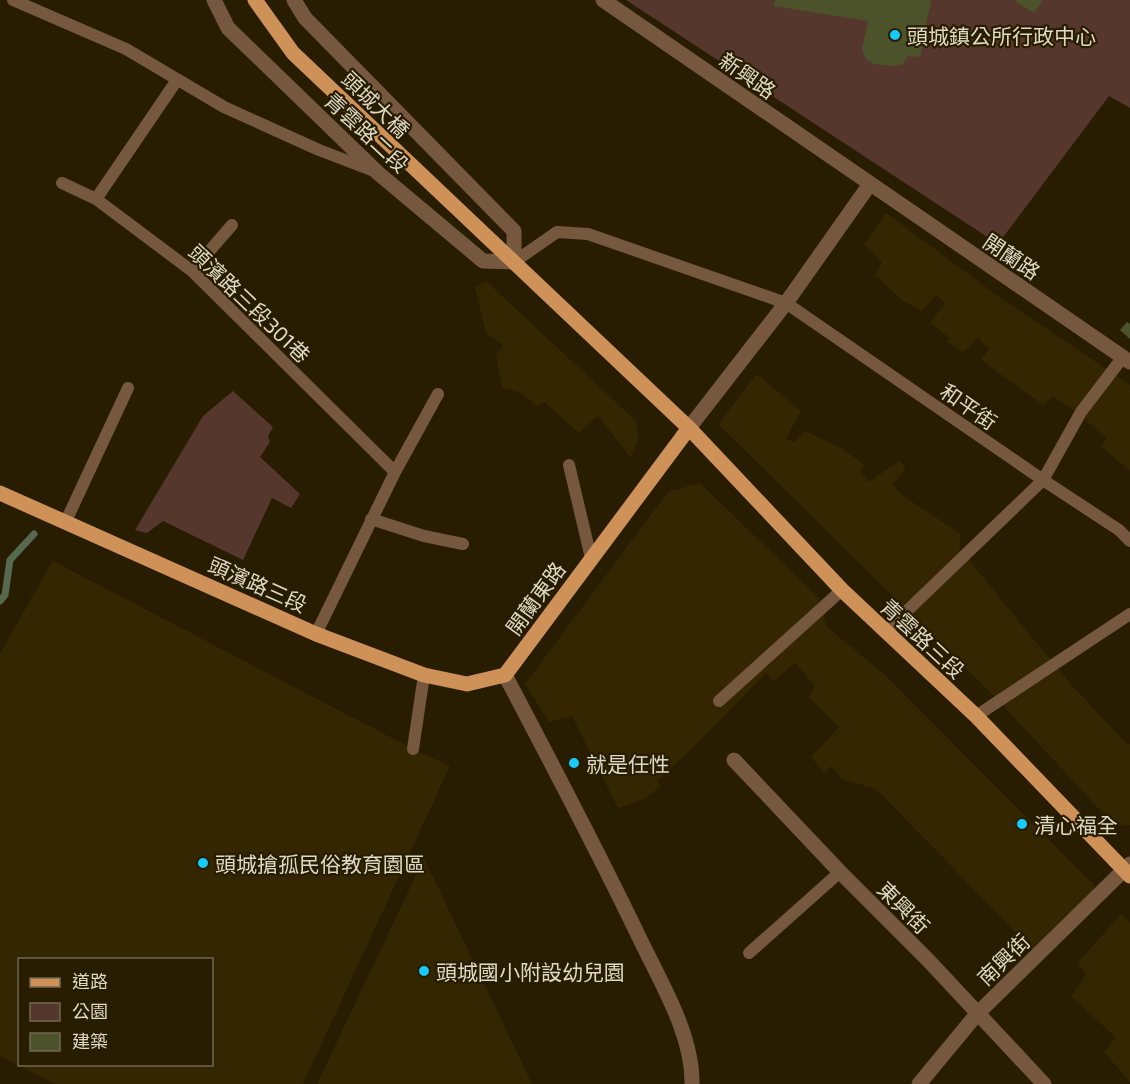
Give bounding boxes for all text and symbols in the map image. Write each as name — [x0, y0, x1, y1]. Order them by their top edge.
place label: 頭城鎮公所行政中心 — [907, 23, 1096, 48]
marker: 頭城鎮公所行政中心 — [888, 28, 902, 42]
street label: 新興路 — [715, 47, 781, 103]
street label: 頭城大橋 — [337, 66, 415, 142]
street label: 青雲路二段 — [320, 87, 414, 177]
street label: 開蘭路 — [979, 228, 1045, 284]
street label: 頭濱路三段301巷 — [184, 239, 316, 367]
street label: 和平街 — [936, 378, 1002, 434]
street label: 頭濱路三段 — [205, 551, 311, 617]
street label: 開蘭東路 — [500, 557, 570, 639]
street label: 青雲路三段 — [876, 593, 970, 683]
place label: 就是任性 — [586, 751, 670, 776]
marker: 就是任性 — [567, 756, 581, 770]
place label: 清心福全 — [1034, 812, 1118, 837]
marker: 清心福全 — [1015, 817, 1029, 831]
place label: 頭城搶孤民俗教育園區 — [215, 851, 425, 876]
marker: 頭城搶孤民俗教育園區 — [196, 856, 210, 870]
street label: 東興街 — [873, 876, 935, 938]
street label: 南興街 — [972, 928, 1034, 990]
legend — [18, 958, 213, 1066]
place label: 頭城國小附設幼兒園 — [436, 959, 625, 984]
marker: 頭城國小附設幼兒園 — [417, 964, 431, 978]
text: 道路 — [72, 970, 108, 992]
text: 公園 — [72, 1000, 108, 1022]
text: 建築 — [72, 1030, 108, 1052]

